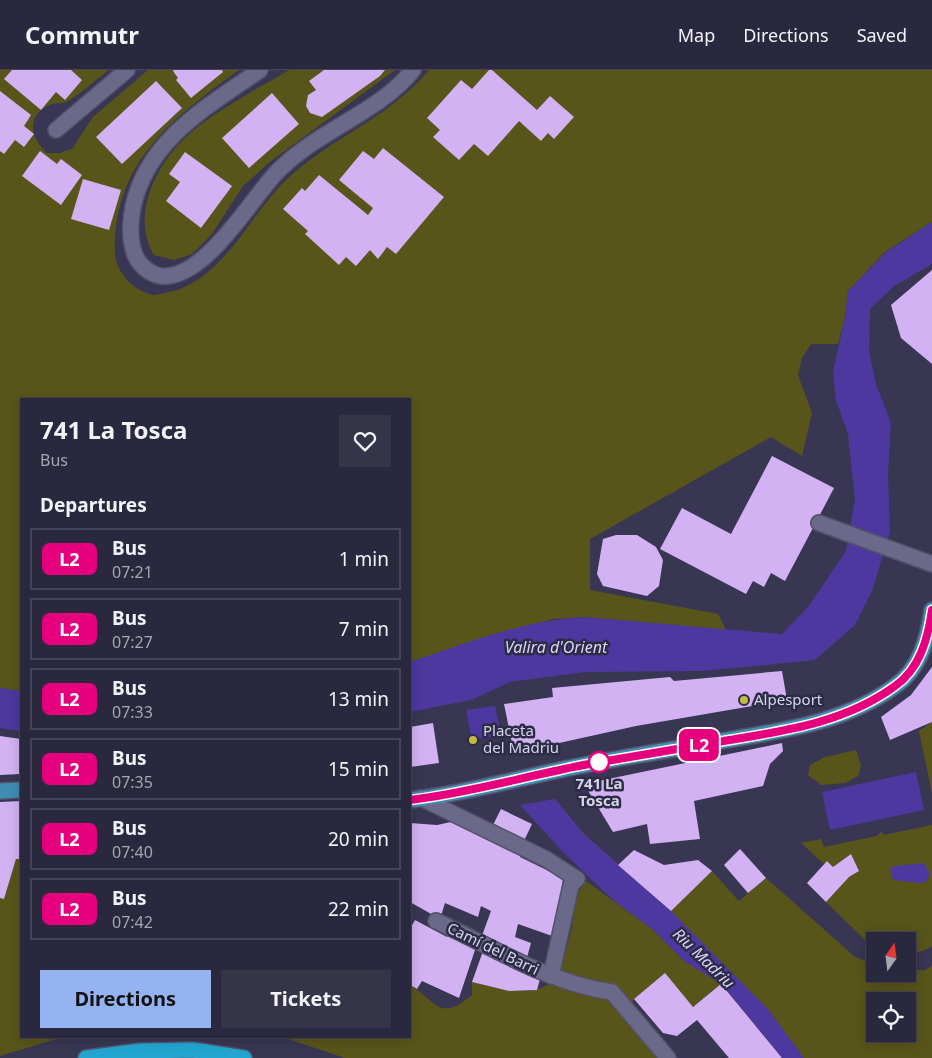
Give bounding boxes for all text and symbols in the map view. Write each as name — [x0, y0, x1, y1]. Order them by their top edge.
text: Commutr — [25, 18, 139, 51]
text: Map — [678, 23, 715, 47]
text: Directions — [743, 23, 829, 47]
text: Saved — [857, 23, 907, 47]
text: 741 La Tosca — [40, 413, 187, 446]
button: heart — [339, 415, 391, 467]
text: Bus — [40, 449, 68, 471]
text: Departures — [40, 492, 147, 518]
text: Bus — [112, 535, 147, 561]
text: 1 min — [339, 546, 389, 572]
text: L2 — [59, 547, 80, 571]
text: 07:21 — [112, 561, 153, 583]
text: Bus — [112, 605, 147, 631]
text: 7 min — [339, 616, 389, 642]
text: L2 — [59, 617, 80, 641]
text: 07:27 — [112, 631, 153, 653]
water label: Valira d'Orient — [505, 636, 608, 658]
text: Bus — [112, 675, 147, 701]
text: 13 min — [328, 686, 389, 712]
text: L2 — [59, 687, 80, 711]
place label: Alpesport — [754, 689, 823, 709]
marker: Alpesport — [738, 694, 750, 706]
text: 07:33 — [112, 701, 153, 723]
place label: Placeta del Madriu — [483, 720, 559, 757]
line badge: L2 — [676, 729, 722, 761]
text: L2 — [689, 733, 709, 757]
marker: Placeta del Madriu — [467, 734, 479, 746]
text: Bus — [112, 745, 147, 771]
marker: 741 La Tosca — [588, 751, 610, 773]
text: 15 min — [328, 756, 389, 782]
text: L2 — [59, 757, 80, 781]
text: 07:35 — [112, 771, 153, 793]
place label: 741 La Tosca — [575, 773, 623, 810]
text: Bus — [112, 815, 147, 841]
text: 20 min — [328, 826, 389, 852]
text: L2 — [59, 827, 80, 851]
text: 07:40 — [112, 841, 153, 863]
text: Bus — [112, 885, 147, 911]
text: 22 min — [328, 896, 389, 922]
text: L2 — [59, 897, 80, 921]
text: 07:42 — [112, 911, 153, 933]
street label: Camí del Barri — [444, 917, 543, 979]
water label: Riu Madriu — [668, 923, 740, 993]
north arrow — [866, 932, 916, 982]
map controls — [866, 932, 916, 1042]
button: Directions — [40, 970, 211, 1028]
button: Tickets — [221, 970, 391, 1028]
button: locate — [866, 992, 916, 1042]

